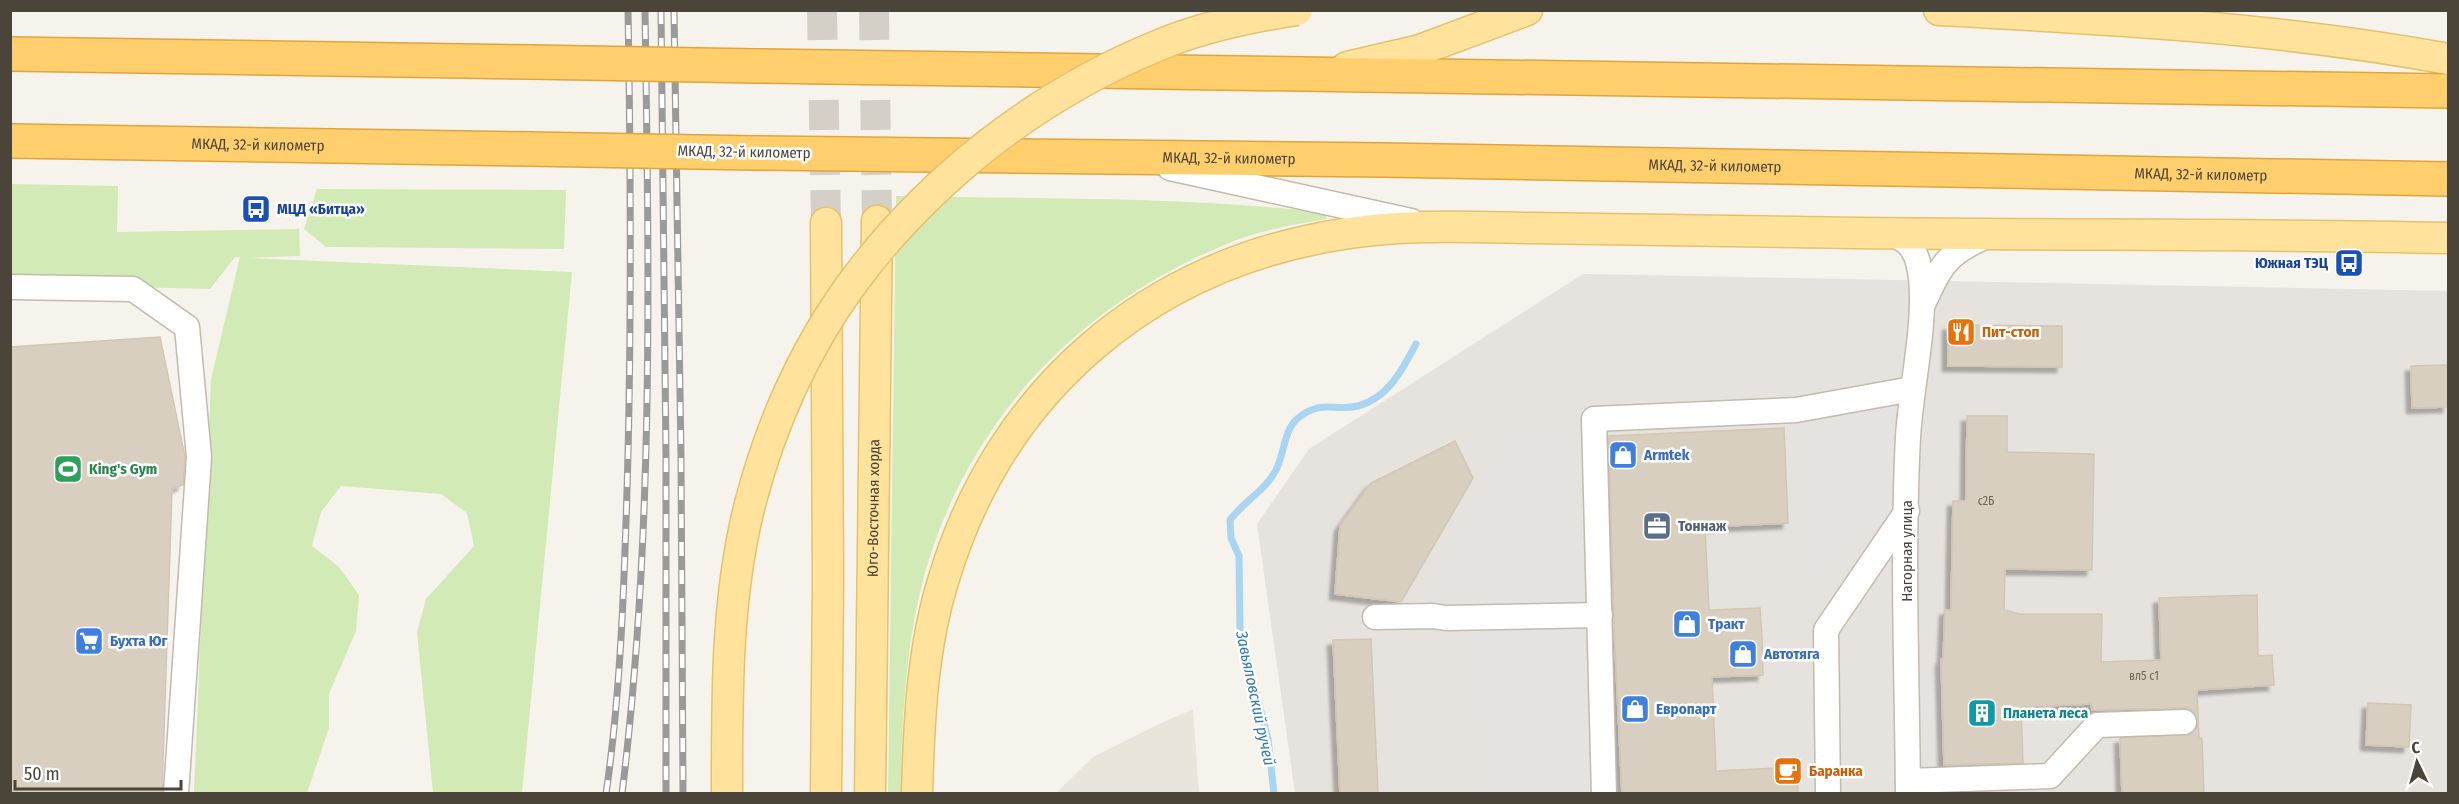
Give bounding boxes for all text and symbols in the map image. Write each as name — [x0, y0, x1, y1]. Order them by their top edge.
street label: МКАД, 32-й километр — [191, 135, 325, 155]
street label: МКАД, 32-й километр — [677, 142, 811, 162]
street label: МКАД, 32-й километр — [1162, 149, 1296, 168]
street label: МКАД, 32-й километр — [1648, 156, 1782, 176]
street label: МКАД, 32-й километр — [2134, 164, 2268, 185]
bus stop icon: МЦД «Битца» — [240, 193, 272, 225]
place label: МЦД «Битца» — [277, 200, 365, 218]
bus stop icon: Южная ТЭЦ — [2333, 247, 2365, 279]
place label: Южная ТЭЦ — [2255, 254, 2329, 272]
restaurant icon: Пит-стоп — [1945, 316, 1977, 348]
place label: Пит-стоп — [1982, 323, 2039, 341]
street label: Юго-Восточная хорда — [864, 439, 883, 577]
shop icon: Armtek — [1607, 439, 1639, 471]
place label: Armtek — [1643, 446, 1690, 464]
sports icon: King's Gym — [52, 453, 84, 485]
place label: King's Gym — [89, 460, 157, 478]
house number: с2Б — [1978, 494, 1994, 508]
street label: Нагорная улица — [1898, 500, 1916, 602]
office icon: Тоннаж — [1641, 510, 1673, 542]
place label: Тоннаж — [1678, 517, 1727, 535]
shop icon: Тракт — [1671, 608, 1703, 640]
place label: Тракт — [1708, 615, 1745, 633]
supermarket icon: Бухта Юг — [73, 625, 105, 657]
water label: Завьяловский ручей — [1232, 628, 1279, 767]
place label: Бухта Юг — [110, 632, 168, 650]
shop icon: Автотяга — [1727, 638, 1759, 670]
place label: Автотяга — [1763, 645, 1820, 663]
house number: вл5 с1 — [2129, 669, 2159, 683]
shop icon: Европарт — [1619, 693, 1651, 725]
building icon: Планета леса — [1966, 697, 1998, 729]
place label: Европарт — [1656, 700, 1717, 718]
place label: Планета леса — [2003, 704, 2089, 722]
north arrow — [2387, 732, 2447, 792]
text: С — [2411, 738, 2421, 757]
scale bar — [15, 753, 182, 791]
cafe icon: Баранка — [1772, 755, 1804, 787]
place label: Баранка — [1809, 762, 1863, 780]
text: 50 m — [24, 763, 60, 785]

